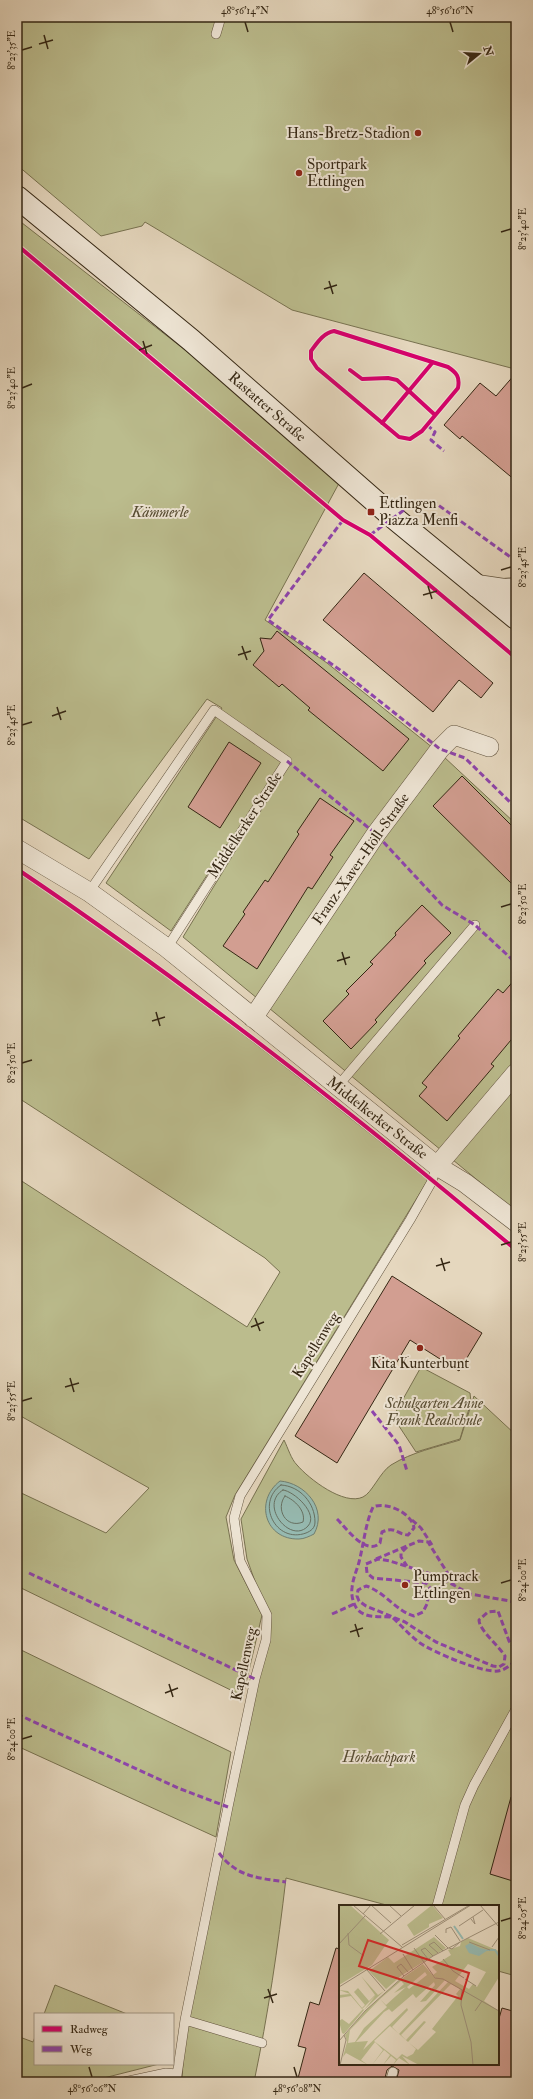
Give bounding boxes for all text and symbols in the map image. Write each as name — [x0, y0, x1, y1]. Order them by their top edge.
text: 48°56'14"N — [221, 5, 269, 17]
text: 48°56'16"N — [426, 5, 474, 17]
text: 8°23'35"E — [6, 30, 18, 70]
north arrow — [459, 34, 499, 74]
text: N — [480, 43, 496, 59]
place label: Hans-Bretz-Stadion — [287, 124, 410, 143]
marker: Hans-Bretz-Stadion — [413, 128, 423, 138]
place label: Sportpark Ettlingen — [307, 155, 367, 191]
marker: Sportpark Ettlingen — [294, 168, 304, 178]
text: 8°23'40"E — [517, 208, 529, 250]
text: 8°23'40"E — [6, 367, 18, 409]
street label: Rastatter Straße — [224, 368, 310, 446]
place label: Ettlingen Piazza Menfi — [379, 494, 458, 530]
park label: Kämmerle — [131, 503, 189, 522]
marker: Ettlingen Piazza Menfi — [366, 507, 376, 517]
text: 8°23'45"E — [517, 546, 529, 588]
text: 8°23'45"E — [6, 704, 18, 746]
street label: Middelkerker Straße — [203, 768, 287, 882]
street label: Franz-Xaver-Höll-Straße — [308, 789, 414, 929]
text: 8°23'50"E — [517, 884, 529, 924]
text: 8°23'50"E — [6, 1043, 18, 1083]
street label: Middelkerker Straße — [323, 1073, 431, 1163]
text: 8°23'55"E — [517, 1222, 529, 1262]
street label: Kapellenweg — [288, 1308, 345, 1382]
marker: Kita Kunterbunt — [415, 1343, 425, 1353]
place label: Kita Kunterbunt — [371, 1354, 469, 1373]
text: 8°23'55"E — [6, 1381, 18, 1421]
park label: Schulgarten Anne Frank Realschule — [384, 1394, 484, 1430]
text: 8°24'00"E — [517, 1558, 529, 1602]
place label: Pumptrack Ettlingen — [413, 1567, 479, 1603]
marker: Pumptrack Ettlingen — [400, 1580, 410, 1590]
street label: Kapellenweg — [227, 1625, 262, 1703]
text: 8°24'00"E — [6, 1717, 18, 1761]
park label: Horbachpark — [341, 1748, 416, 1767]
text: 8°24'05"E — [517, 1897, 529, 1939]
inset map — [339, 1905, 499, 2065]
legend — [34, 2013, 174, 2065]
text: Radweg — [70, 2022, 109, 2037]
text: Weg — [69, 2042, 93, 2057]
text: 48°56'06"N — [67, 2083, 117, 2095]
text: 48°56'08"N — [273, 2083, 321, 2095]

